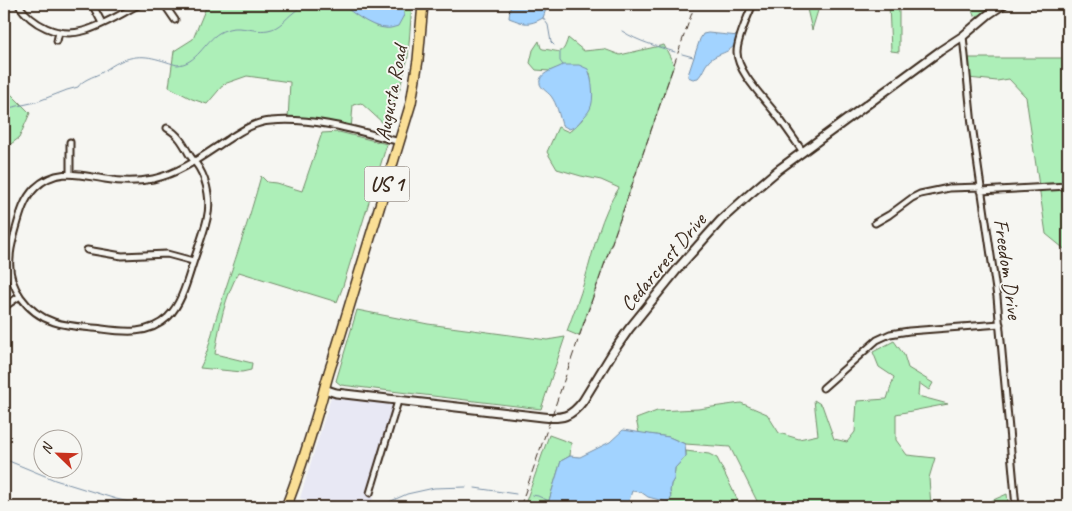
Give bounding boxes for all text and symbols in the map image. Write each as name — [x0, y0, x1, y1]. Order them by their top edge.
street label: Augusta Road — [369, 40, 414, 143]
road number: US 1 — [364, 166, 410, 202]
street label: Cedarcrest Drive — [614, 207, 712, 316]
street label: Freedom Drive — [988, 217, 1028, 322]
north arrow — [32, 428, 82, 478]
text: N — [37, 440, 57, 456]

